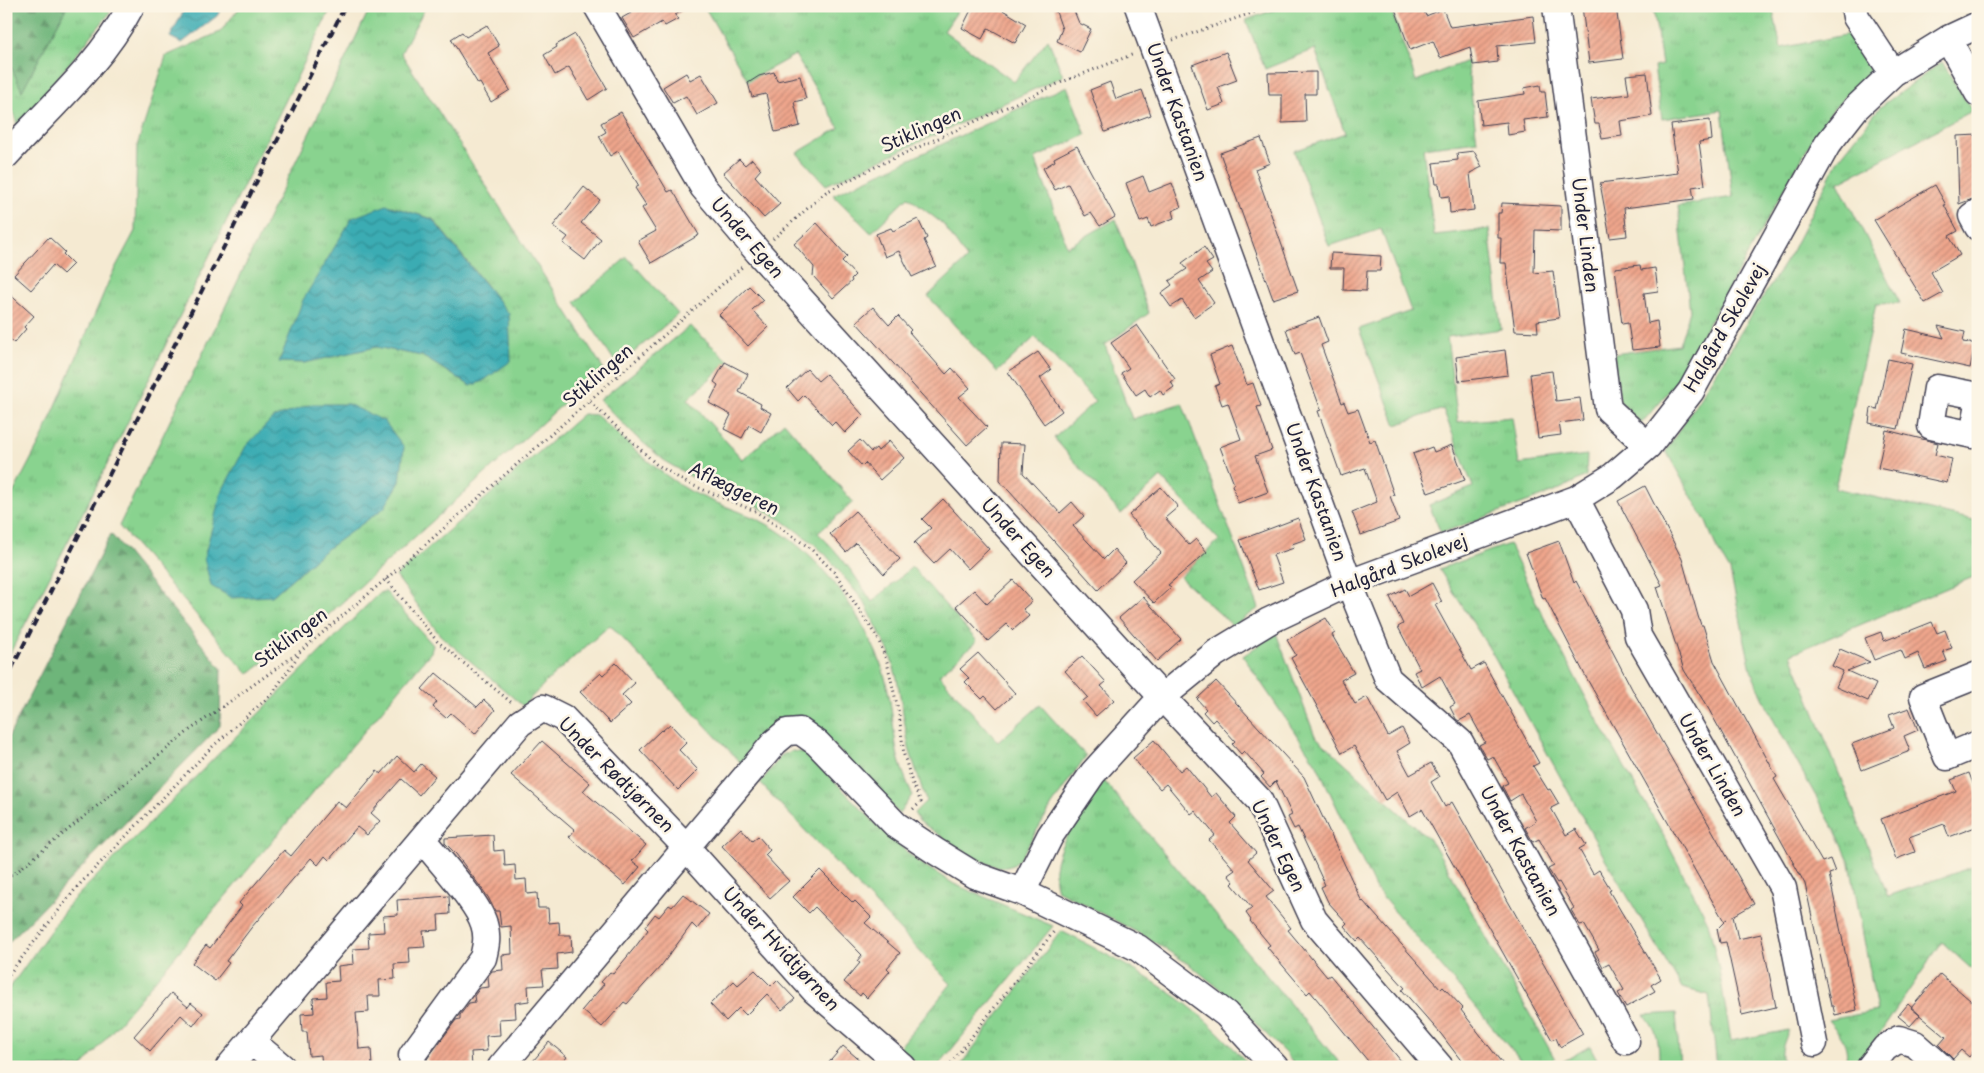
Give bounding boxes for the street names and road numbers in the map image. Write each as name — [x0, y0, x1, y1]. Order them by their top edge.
street label: Under Kastanien — [1141, 38, 1216, 185]
street label: Stiklingen — [876, 99, 965, 158]
street label: Under Linden — [1566, 176, 1607, 294]
street label: Under Egen — [705, 190, 791, 284]
street label: Halgård Skolevej — [1676, 258, 1772, 397]
street label: Stiklingen — [556, 336, 638, 413]
street label: Under Kastanien — [1280, 418, 1355, 565]
street label: Aflæggeren — [685, 454, 784, 521]
street label: Under Egen — [976, 491, 1063, 583]
street label: Halgård Skolevej — [1326, 526, 1471, 603]
street label: Stiklingen — [248, 600, 333, 673]
street label: Under Linden — [1673, 707, 1754, 821]
street label: Under Rødtjørnen — [553, 710, 681, 838]
street label: Under Kastanien — [1474, 780, 1568, 921]
street label: Under Egen — [1245, 795, 1313, 896]
street label: Under Hvidtjørnen — [717, 880, 847, 1016]

